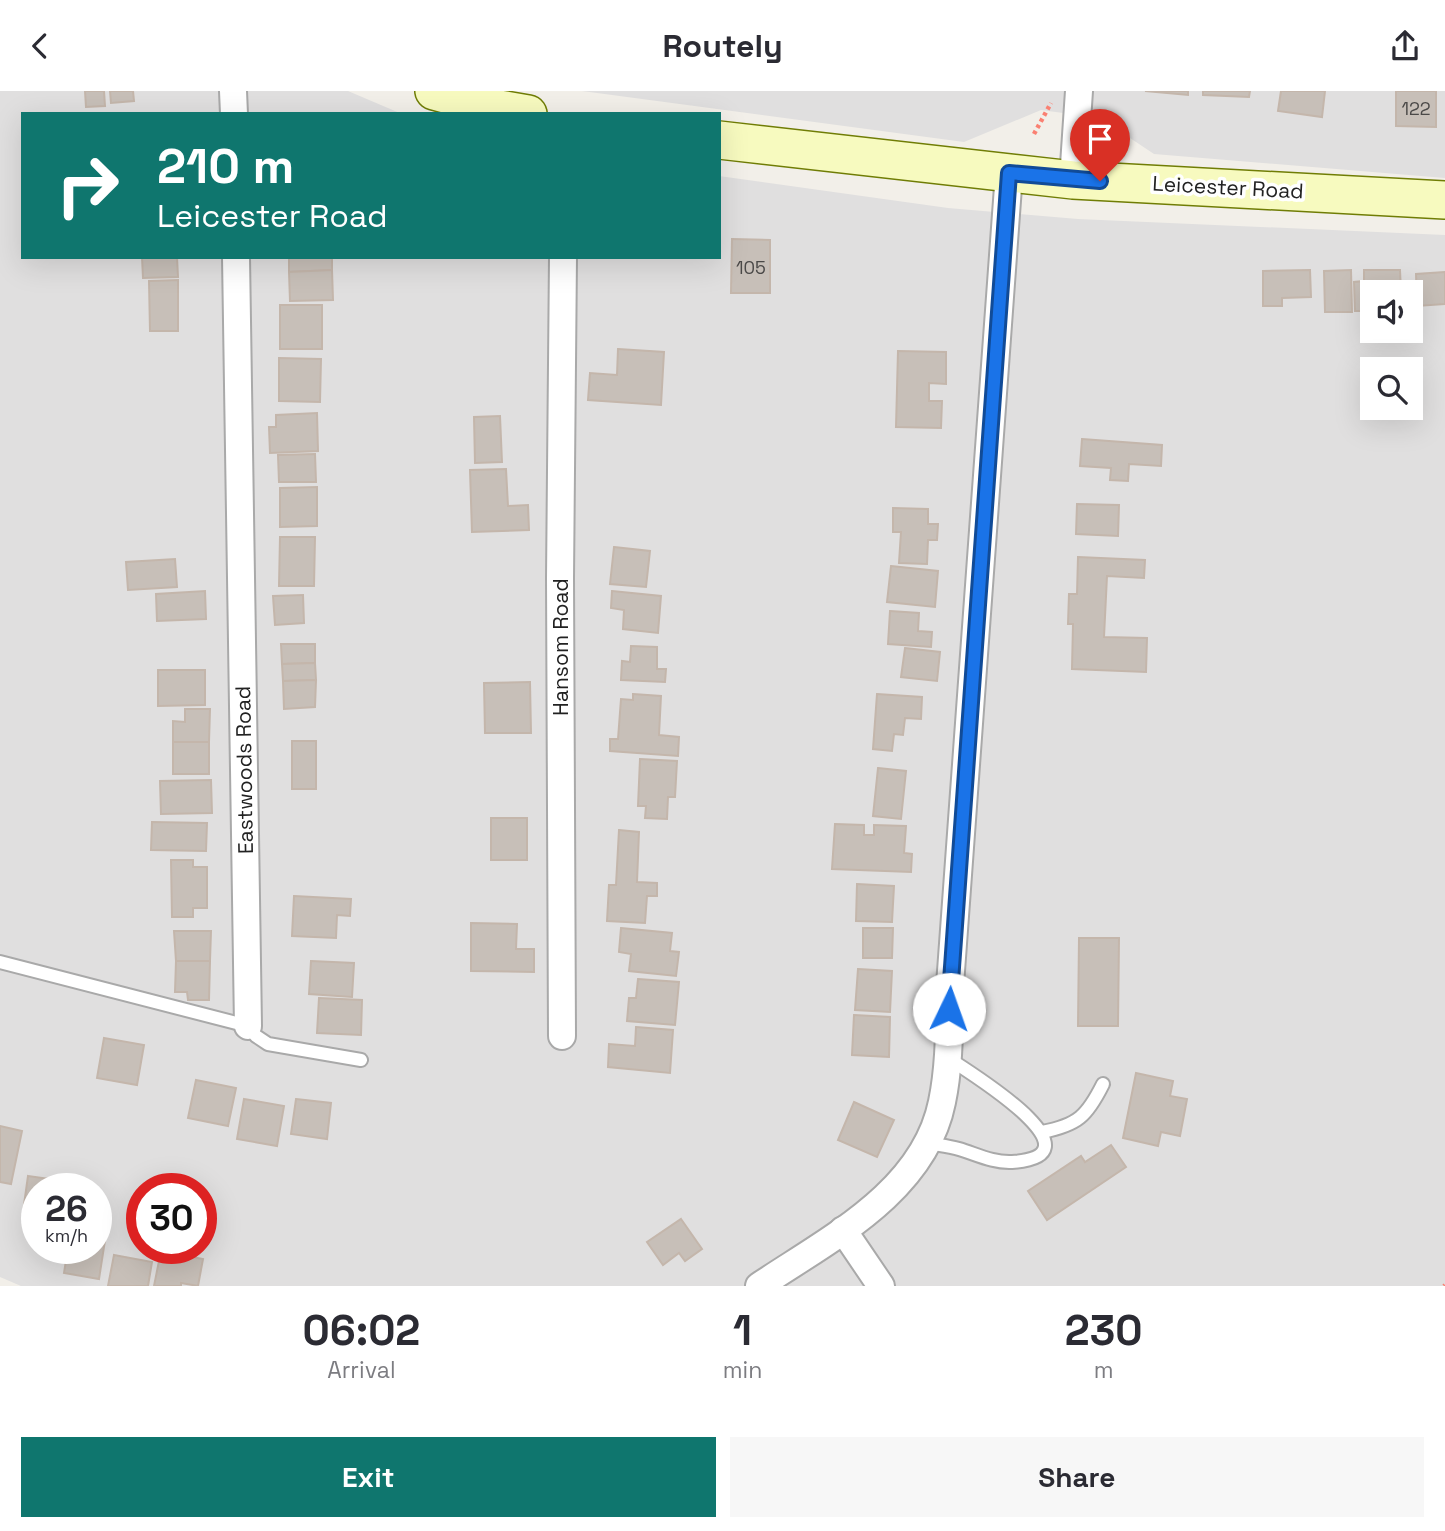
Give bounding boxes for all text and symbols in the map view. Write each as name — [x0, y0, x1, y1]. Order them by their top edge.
text: Routely — [662, 26, 783, 66]
icon: back — [21, 27, 59, 65]
icon: share — [1386, 27, 1424, 65]
house number: 122 — [1401, 97, 1431, 120]
pin — [1070, 109, 1130, 181]
icon: arrive — [1081, 120, 1119, 158]
text: 210 m — [157, 135, 294, 197]
icon: right — [42, 140, 133, 231]
street label: Leicester Road — [1152, 170, 1304, 204]
text: Leicester Road — [157, 196, 388, 236]
house number: 105 — [736, 256, 766, 279]
map controls — [1360, 280, 1423, 420]
button: sound — [1360, 280, 1423, 343]
button: search — [1360, 357, 1423, 420]
street label: Hansom Road — [547, 578, 574, 716]
street label: Eastwoods Road — [229, 686, 259, 854]
position arrow — [912, 972, 986, 1046]
speed limit sign: 30 — [126, 1173, 217, 1264]
text: 26 — [45, 1187, 88, 1231]
text: km/h — [45, 1224, 88, 1247]
text: 06:02 — [302, 1304, 420, 1357]
text: 1 — [733, 1304, 752, 1357]
text: 230 — [1065, 1304, 1142, 1357]
text: Arrival — [327, 1355, 396, 1385]
text: min — [723, 1355, 762, 1385]
text: m — [1094, 1355, 1114, 1385]
button: Exit — [21, 1437, 716, 1517]
button: Share — [730, 1437, 1424, 1517]

